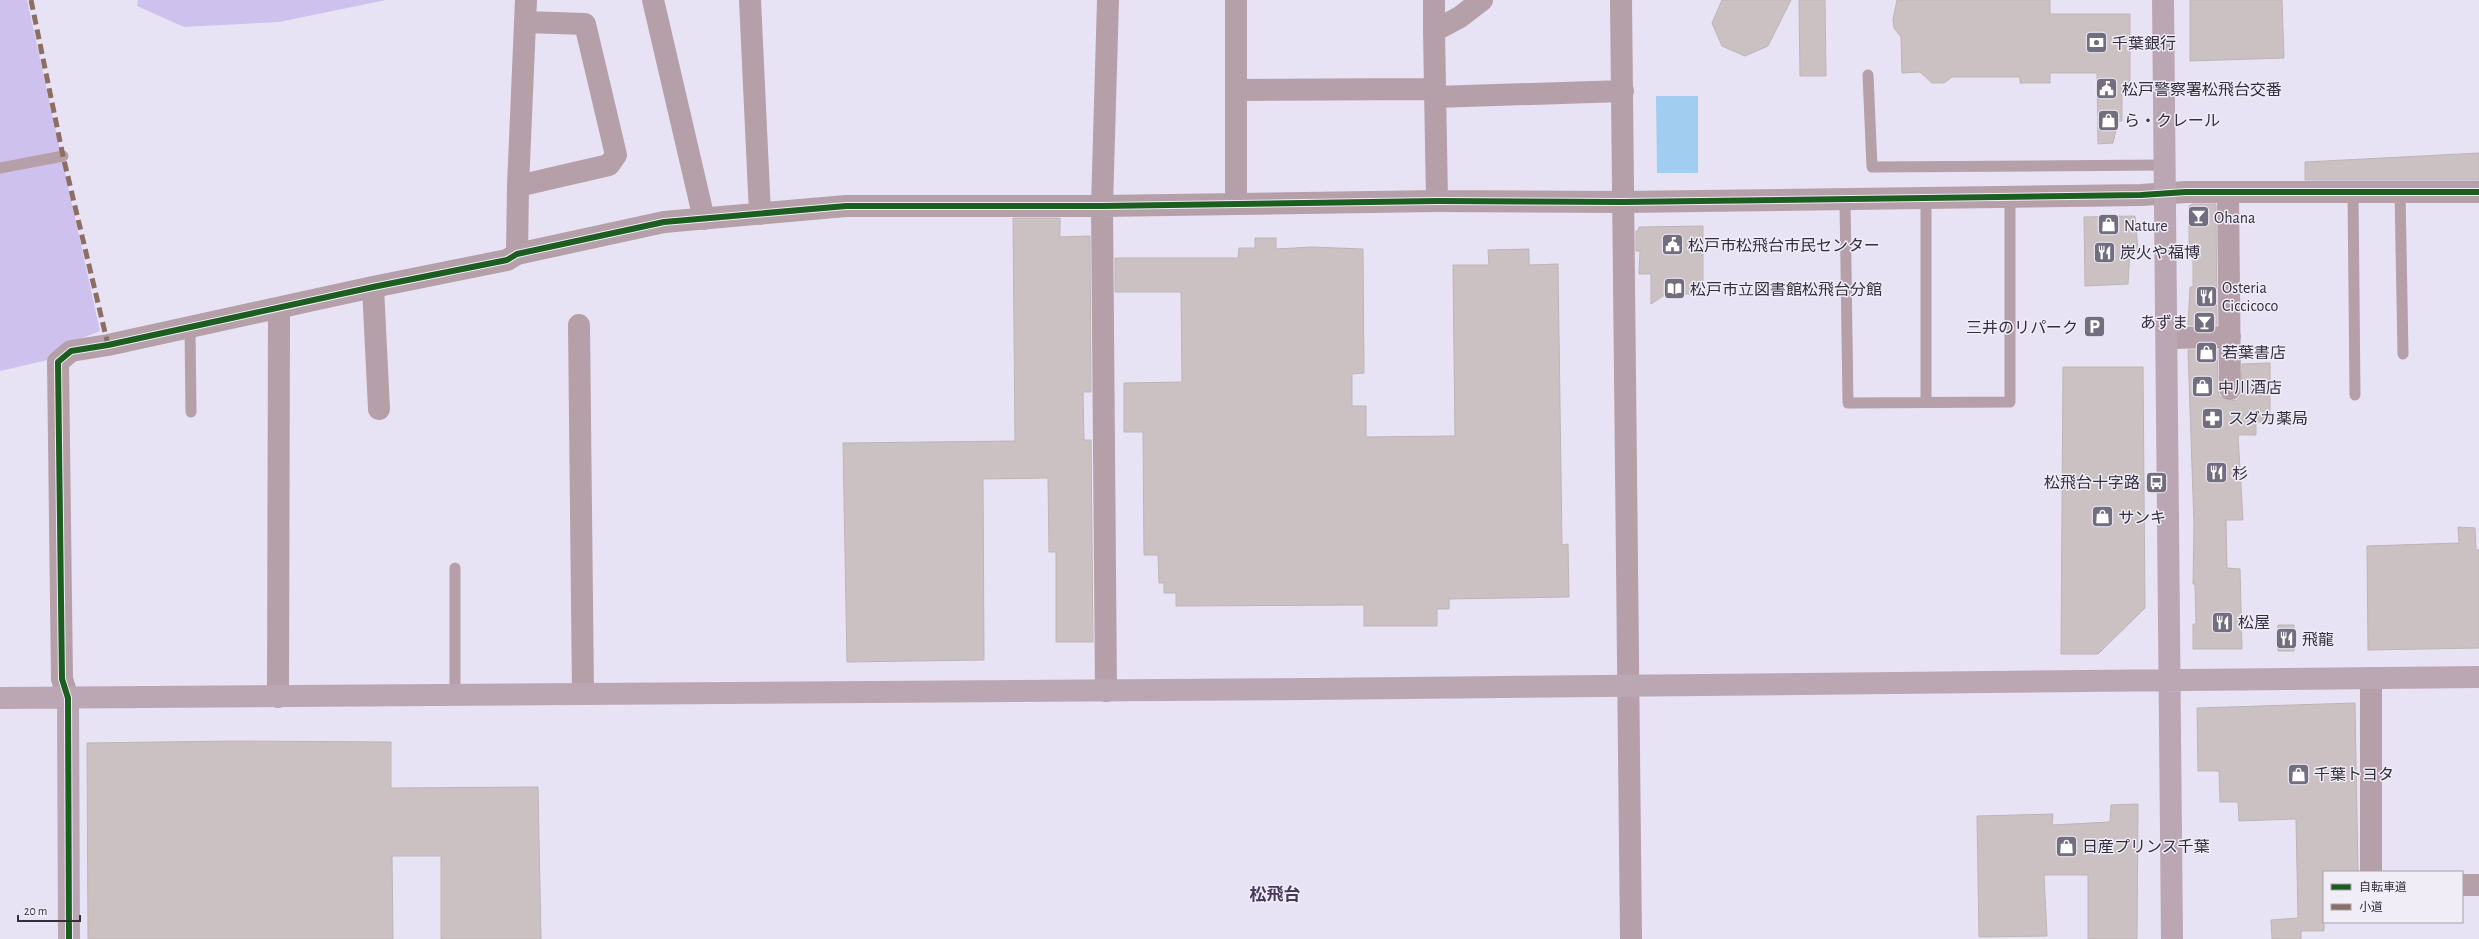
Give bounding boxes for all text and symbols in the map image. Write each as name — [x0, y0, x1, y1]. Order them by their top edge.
bank icon: 千葉銀行 — [2084, 30, 2110, 56]
place label: 千葉銀行 — [2112, 35, 2176, 52]
public building icon: 松戸警察署松飛台交番 — [2094, 76, 2120, 102]
place label: 松戸警察署松飛台交番 — [2122, 81, 2282, 98]
shop icon: ら・クレール — [2095, 107, 2121, 133]
place label: ら・クレール — [2124, 113, 2220, 129]
bar icon: Ohana — [2185, 204, 2211, 230]
place label: Ohana — [2214, 210, 2255, 226]
shop icon: Nature — [2095, 212, 2121, 238]
place label: Nature — [2124, 218, 2168, 234]
public building icon: 松戸市松飛台市民センター — [1660, 232, 1686, 258]
place label: 松戸市松飛台市民センター — [1688, 237, 1880, 254]
restaurant icon: 炭火や福博 — [2092, 239, 2118, 265]
place label: 炭火や福博 — [2120, 244, 2200, 261]
library icon: 松戸市立図書館松飛台分館 — [1661, 276, 1687, 302]
place label: Osteria Ciccicoco — [2222, 280, 2279, 314]
place label: 松戸市立図書館松飛台分館 — [1690, 281, 1882, 298]
restaurant icon: Osteria Ciccicoco — [2193, 283, 2219, 309]
bar icon: あずま — [2191, 309, 2217, 335]
parking icon: 三井のリパーク — [2081, 314, 2107, 340]
place label: あずま — [2140, 314, 2188, 331]
place label: 三井のリパーク — [1966, 319, 2078, 336]
shop icon: 若葉書店 — [2194, 339, 2220, 365]
place label: 若葉書店 — [2222, 345, 2286, 361]
shop icon: 中川酒店 — [2190, 374, 2216, 400]
place label: 中川酒店 — [2218, 379, 2282, 396]
pharmacy icon: スダカ薬局 — [2200, 405, 2226, 431]
place label: スダカ薬局 — [2228, 410, 2308, 427]
restaurant icon: 杉 — [2204, 460, 2230, 486]
place label: 杉 — [2232, 466, 2248, 482]
bus stop icon: 松飛台十字路 — [2143, 469, 2169, 495]
place label: 松飛台十字路 — [2044, 474, 2140, 491]
shop icon: サンキ — [2090, 504, 2116, 530]
place label: サンキ — [2118, 510, 2166, 526]
restaurant icon: 松屋 — [2209, 609, 2235, 635]
place label: 松屋 — [2238, 615, 2270, 631]
restaurant icon: 飛龍 — [2273, 626, 2299, 652]
place label: 飛龍 — [2302, 631, 2334, 648]
shop icon: 千葉トヨタ — [2286, 761, 2312, 787]
place label: 千葉トヨタ — [2314, 766, 2394, 783]
shop icon: 日産プリンス千葉 — [2053, 833, 2079, 859]
place label: 日産プリンス千葉 — [2082, 838, 2210, 855]
legend — [2323, 871, 2463, 923]
text: 自転車道 — [2359, 880, 2407, 893]
district label: 松飛台 — [1250, 885, 1301, 903]
scale bar — [18, 897, 80, 923]
text: 小道 — [2359, 900, 2383, 913]
text: 20 m — [24, 905, 47, 917]

